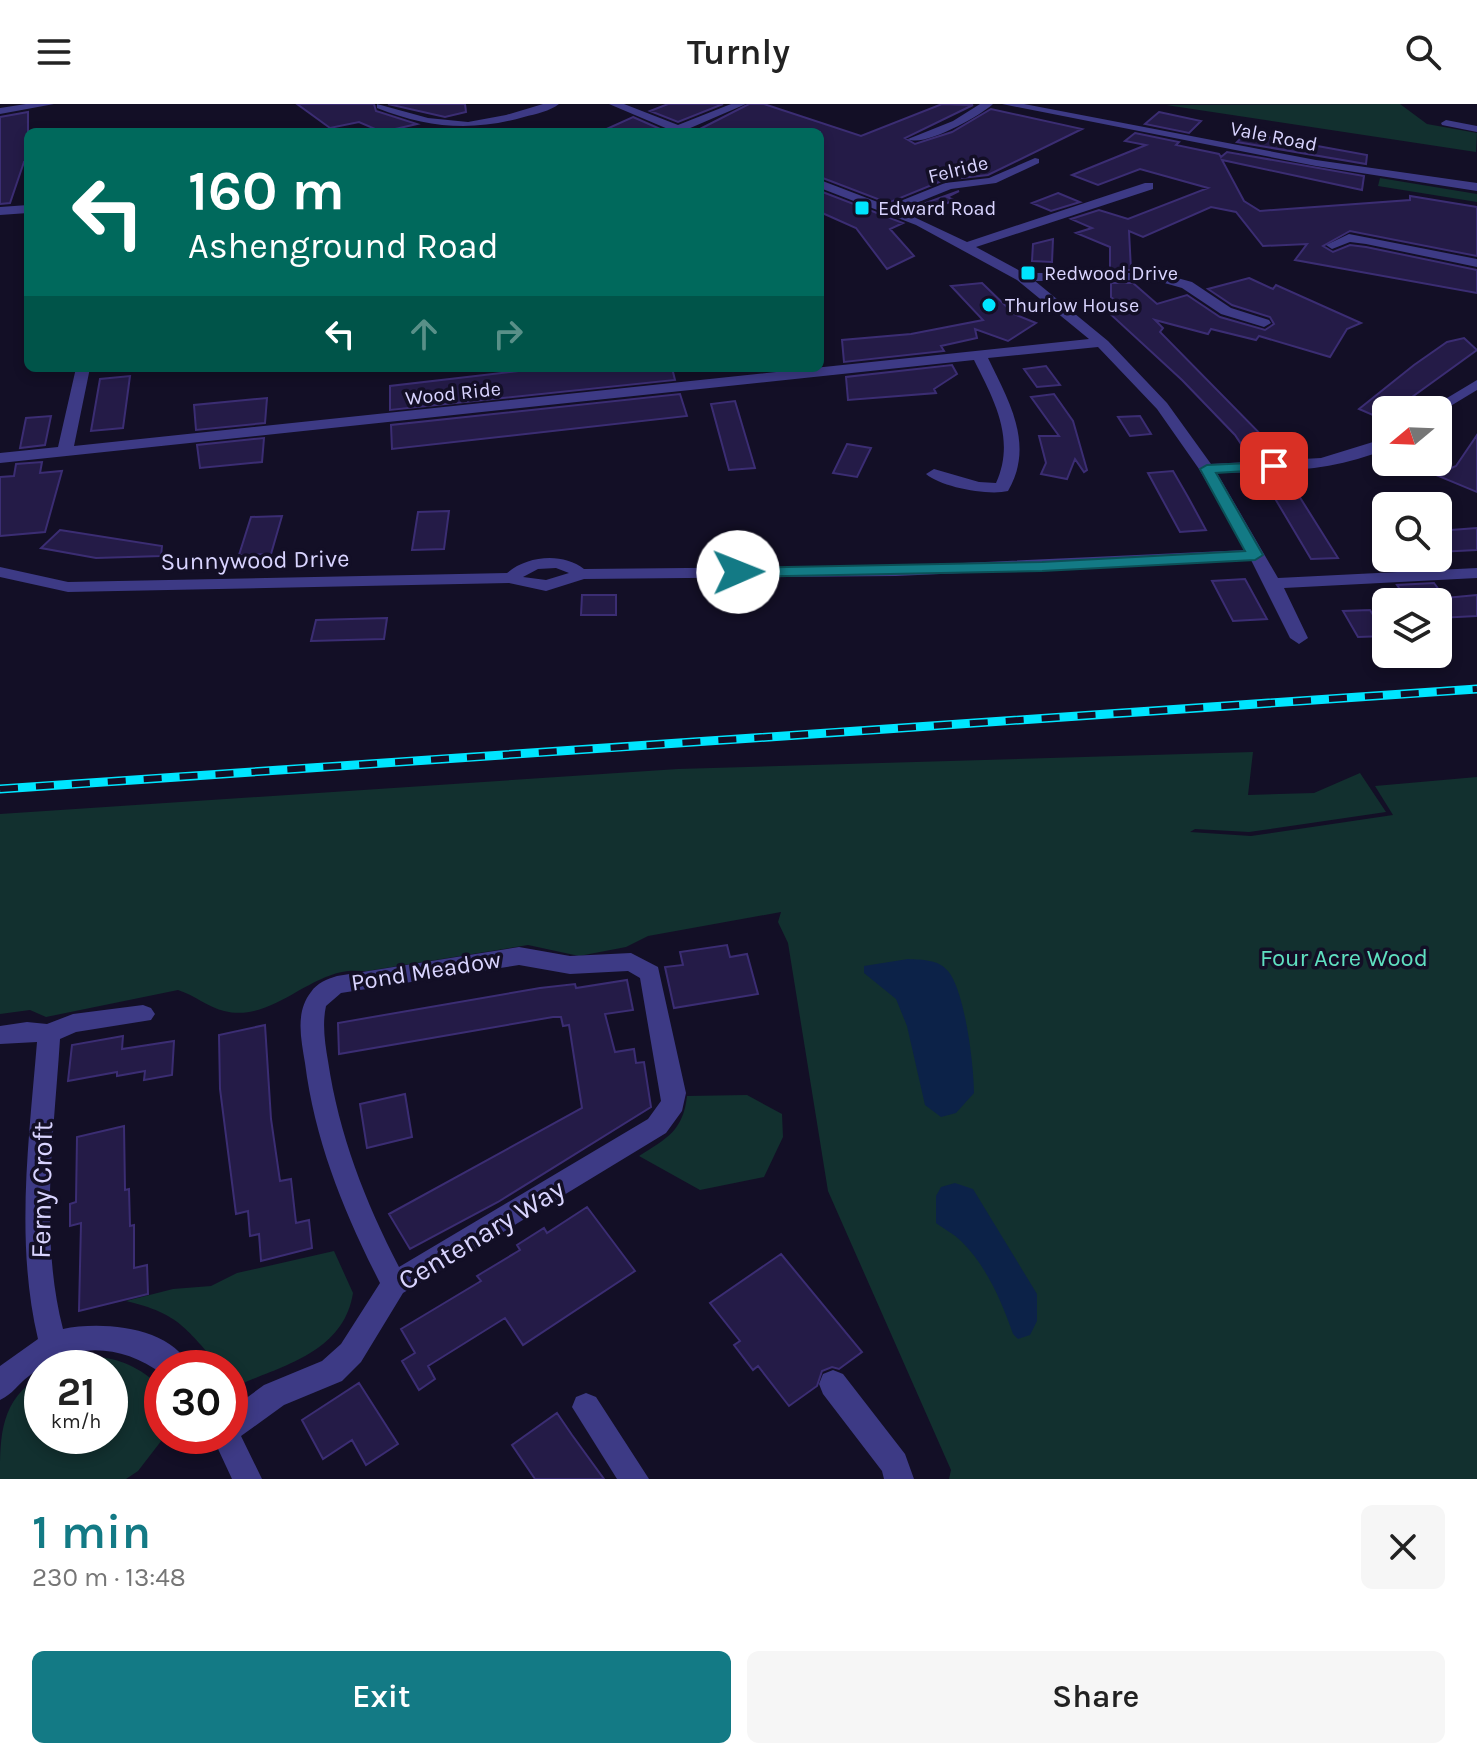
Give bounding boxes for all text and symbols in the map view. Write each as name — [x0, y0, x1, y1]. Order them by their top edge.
icon: menu — [32, 30, 76, 74]
icon: search — [1401, 30, 1445, 74]
text: Turnly — [687, 31, 790, 73]
street label: Vale Road — [1228, 117, 1319, 156]
street label: Felride — [926, 151, 991, 188]
text: 160 m — [188, 158, 345, 223]
icon: left — [56, 160, 160, 264]
place label: Edward Road — [878, 197, 996, 220]
marker: Edward Road — [853, 199, 871, 217]
text: Ashenground Road — [188, 225, 499, 267]
place label: Redwood Drive — [1044, 262, 1178, 285]
marker: Redwood Drive — [1019, 264, 1037, 282]
place label: Thurlow House — [1005, 294, 1139, 317]
marker: Thurlow House — [980, 296, 998, 314]
icon: left — [318, 312, 362, 356]
icon: ahead — [402, 312, 446, 356]
icon: right — [486, 312, 530, 356]
street label: Wood Ride — [404, 377, 502, 410]
north arrow — [1372, 396, 1452, 476]
map controls — [1372, 396, 1452, 668]
pin — [1240, 432, 1308, 500]
icon: arrive — [1252, 444, 1296, 488]
button: search — [1372, 492, 1452, 572]
position arrow — [696, 530, 780, 614]
street label: Sunnywood Drive — [160, 544, 350, 576]
button: layers — [1372, 588, 1452, 668]
park label: Four Acre Wood — [1260, 944, 1428, 972]
street label: Pond Meadow — [349, 945, 503, 997]
street label: Ferny Croft — [24, 1121, 59, 1259]
street label: Centenary Way — [392, 1172, 570, 1297]
speed limit sign: 30 — [144, 1350, 248, 1454]
text: 21 — [57, 1368, 95, 1415]
text: km/h — [51, 1410, 101, 1433]
text: 1 min — [32, 1504, 151, 1560]
button: close — [1361, 1505, 1445, 1589]
text: 230 m · 13:48 — [32, 1562, 186, 1593]
button: Exit — [32, 1651, 731, 1743]
button: Share — [747, 1651, 1445, 1743]

